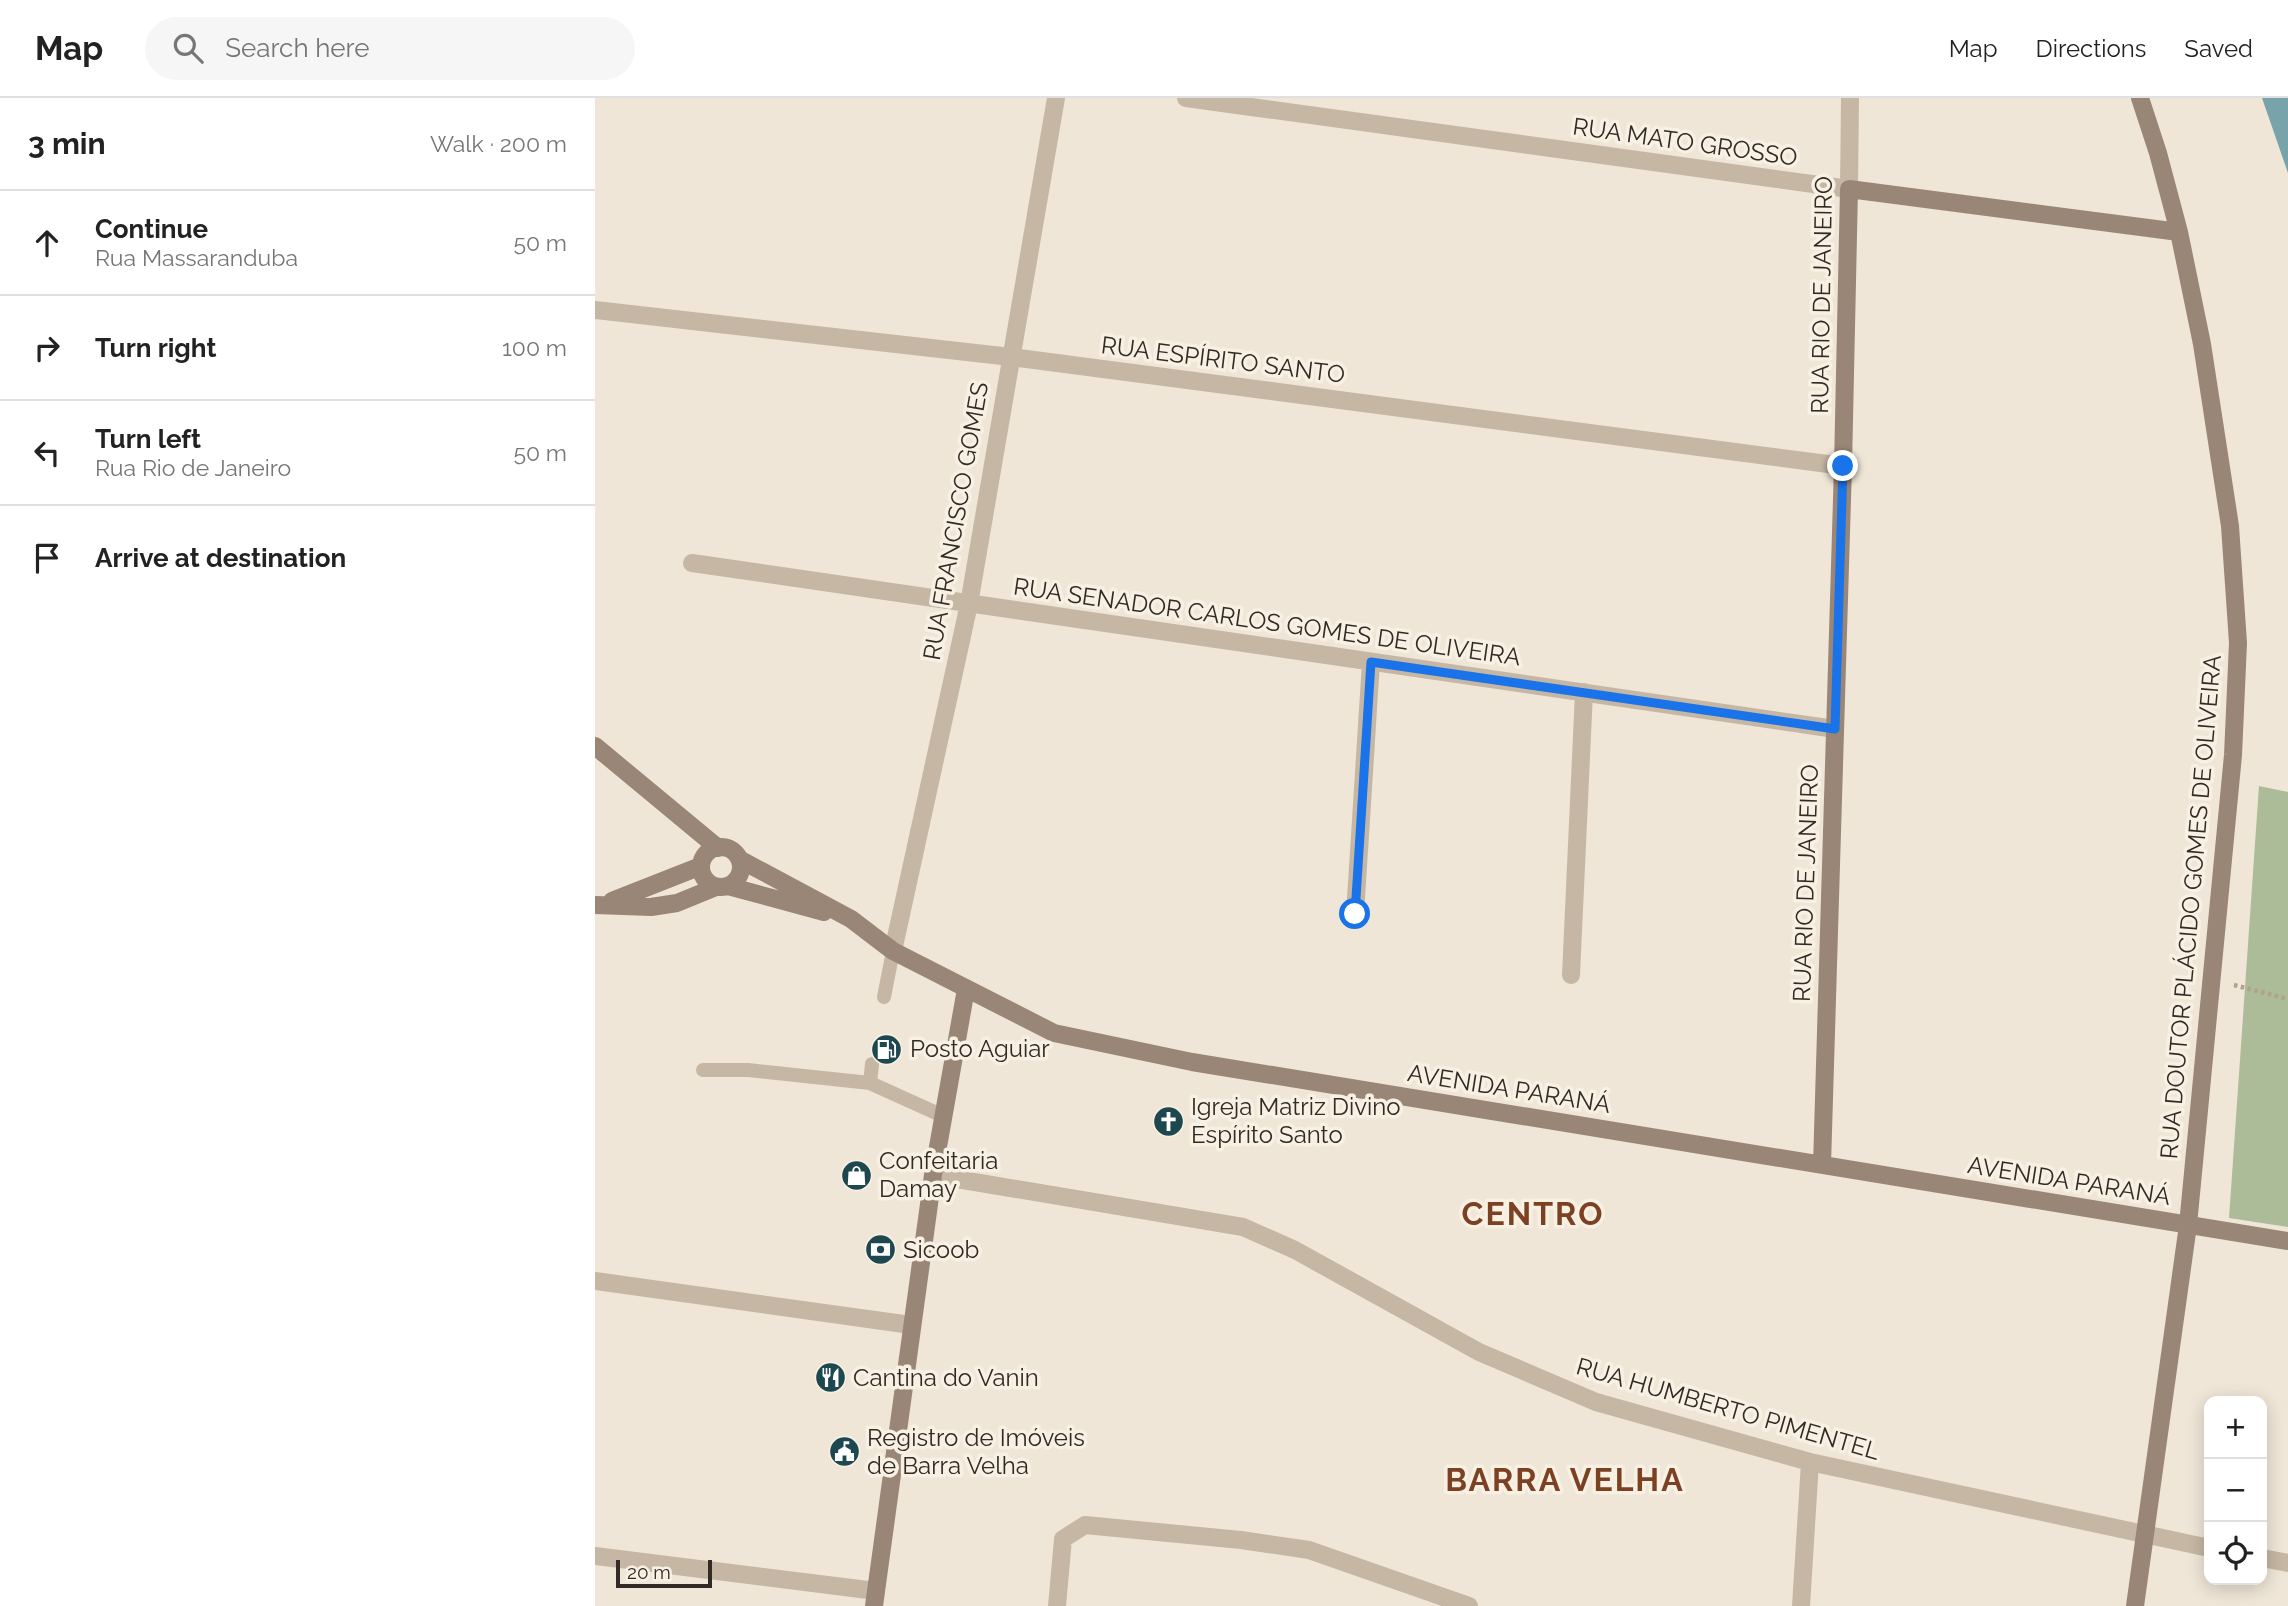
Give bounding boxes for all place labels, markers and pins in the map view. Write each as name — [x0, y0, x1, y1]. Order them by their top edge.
fuel station icon: Posto Aguiar — [870, 1032, 904, 1066]
place label: Posto Aguiar — [910, 1034, 1050, 1063]
place label: Igreja Matriz Divino Espírito Santo — [1191, 1092, 1401, 1149]
church icon: Igreja Matriz Divino Espírito Santo — [1151, 1104, 1185, 1138]
place label: Confeitaria Damay — [879, 1146, 998, 1203]
shop icon: Confeitaria Damay — [839, 1158, 873, 1192]
bank icon: Sicoob — [863, 1233, 897, 1267]
place label: Sicoob — [903, 1235, 979, 1264]
restaurant icon: Cantina do Vanin — [813, 1361, 847, 1395]
place label: Cantina do Vanin — [853, 1363, 1039, 1392]
place label: Registro de Imóveis de Barra Velha — [867, 1423, 1085, 1480]
public building icon: Registro de Imóveis de Barra Velha — [827, 1435, 861, 1469]

